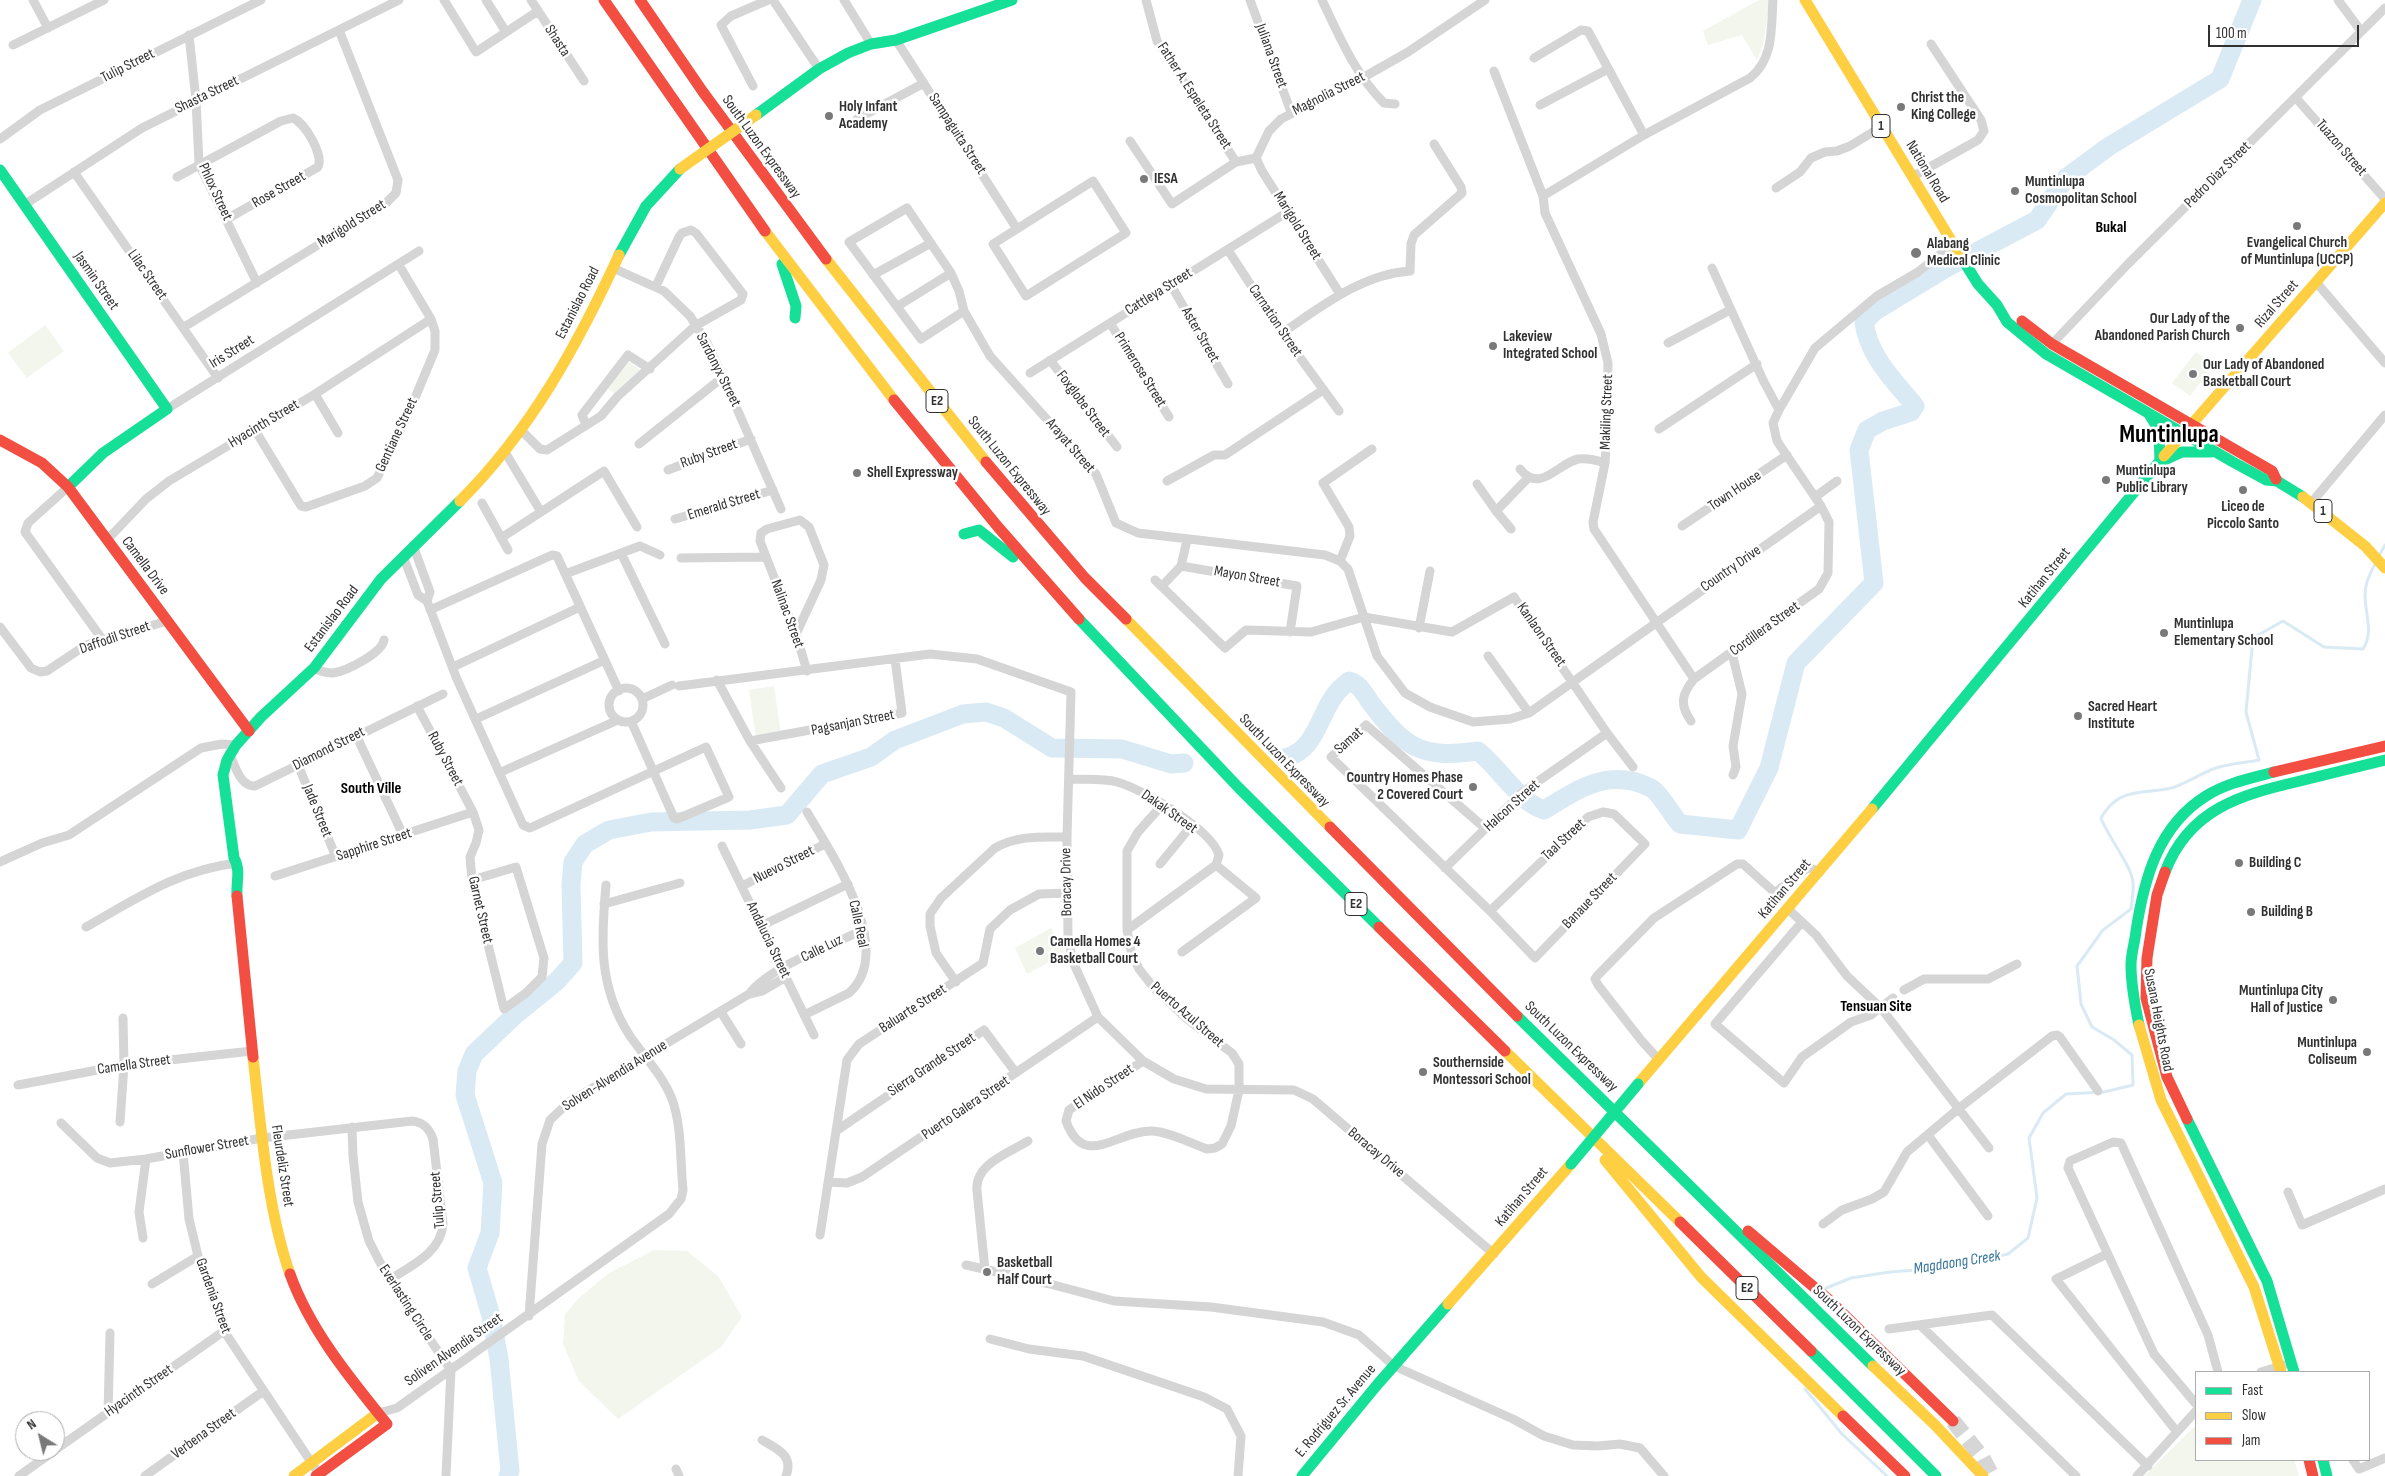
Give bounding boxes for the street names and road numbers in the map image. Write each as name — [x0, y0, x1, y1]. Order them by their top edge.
street label: Juliana Street — [1251, 21, 1291, 91]
street label: Shasta — [540, 22, 574, 60]
street label: Father A. Espeleta Street — [1153, 39, 1235, 153]
street label: Tulip Street — [98, 45, 158, 87]
street label: Magnolia Street — [1290, 68, 1368, 120]
street label: Shasta Street — [172, 72, 242, 118]
street label: Sampaguita Street — [924, 90, 990, 178]
street label: South Luzon Expressway — [718, 92, 804, 202]
road number: 1 — [1872, 114, 1890, 138]
street label: Tuazon Street — [2312, 116, 2370, 180]
street label: National Road — [1901, 138, 1953, 206]
street label: Pedro Diaz Street — [2181, 138, 2255, 212]
street label: Phlox Street — [194, 160, 236, 224]
street label: Rose Street — [249, 168, 309, 212]
street label: Marigold Street — [1269, 189, 1325, 263]
street label: Marigold Street — [315, 196, 389, 252]
street label: Lilac Street — [123, 247, 171, 303]
street label: Jasmin Street — [69, 248, 123, 314]
street label: Estanislao Road — [552, 264, 604, 342]
street label: Cattleya Street — [1122, 264, 1196, 320]
street label: Rizal Street — [2251, 276, 2303, 332]
street label: Carnation Street — [1244, 281, 1306, 361]
street label: Aster Street — [1177, 304, 1223, 366]
street label: Primerose Street — [1110, 329, 1170, 411]
street label: Sardonyx Street — [692, 330, 744, 410]
street label: Iris Street — [206, 331, 258, 373]
street label: Foxglobe Street — [1052, 367, 1114, 441]
street label: Makiling Street — [1597, 374, 1617, 450]
road number: E2 — [926, 390, 948, 412]
street label: Gentiane Street — [372, 395, 422, 475]
street label: Hyacinth Street — [225, 396, 303, 452]
street label: South Luzon Expressway — [963, 413, 1055, 519]
street label: Arayat Street — [1041, 415, 1099, 477]
street label: Ruby Street — [678, 435, 740, 473]
street label: Town House — [1705, 467, 1765, 515]
street label: Emerald Street — [686, 485, 762, 525]
road number: 1 — [2314, 500, 2332, 522]
street label: Camella Drive — [117, 533, 173, 599]
street label: Country Drive — [1697, 542, 1765, 596]
street label: Katihan Street — [2015, 544, 2075, 612]
street label: Mayon Street — [1212, 562, 1282, 592]
street label: Nalinac Street — [766, 577, 808, 651]
street label: Estanislao Road — [301, 582, 363, 656]
street label: Cordillera Street — [1727, 598, 1803, 660]
street label: Kanlaon Street — [1512, 599, 1570, 671]
street label: Daffodil Street — [77, 618, 153, 658]
street label: Pagsanjan Street — [810, 706, 896, 740]
street label: South Luzon Expressway — [1235, 711, 1333, 811]
street label: Diamond Street — [290, 723, 368, 775]
street label: Samat — [1331, 724, 1367, 758]
street label: Ruby Street — [423, 729, 467, 789]
street label: Halcon Street — [1480, 776, 1544, 836]
street label: Jade Street — [298, 782, 336, 840]
street label: Dakak Street — [1137, 786, 1201, 838]
street label: Taal Street — [1538, 815, 1590, 865]
street label: Sapphire Street — [334, 824, 414, 866]
street label: Nuevo Street — [751, 842, 817, 888]
street label: Boracay Drive — [1057, 848, 1077, 916]
street label: Katihan Street — [1755, 855, 1815, 923]
street label: Banaue Street — [1559, 869, 1621, 933]
street label: Garnet Street — [464, 875, 496, 945]
road number: E2 — [1345, 892, 1367, 916]
street label: Andalucia Street — [742, 899, 794, 981]
street label: Calle Real — [844, 899, 872, 949]
street label: Calle Luz — [798, 931, 846, 967]
street label: Susana Heights Road — [2139, 967, 2177, 1073]
street label: Puerto Azul Street — [1147, 978, 1227, 1052]
street label: Baluarte Street — [876, 981, 950, 1037]
street label: South Luzon Expressway — [1521, 998, 1621, 1096]
street label: Sierra Grande Street — [885, 1029, 979, 1101]
street label: Solven-Alvendia Avenue — [559, 1037, 671, 1115]
street label: Camella Street — [96, 1051, 172, 1079]
street label: El Nido Street — [1071, 1060, 1137, 1114]
street label: Puerto Galera Street — [919, 1072, 1013, 1144]
street label: Fleurdeliz Street — [267, 1124, 297, 1208]
street label: Boracay Drive — [1344, 1124, 1408, 1182]
street label: Sunflower Street — [164, 1132, 250, 1164]
street label: Katihan Street — [1492, 1163, 1552, 1231]
street label: Tulip Street — [427, 1171, 449, 1229]
street label: Gardenia Street — [191, 1256, 235, 1336]
street label: Everlasting Circle — [375, 1262, 437, 1344]
road number: E2 — [1736, 1276, 1758, 1300]
street label: South Luzon Expressway — [1809, 1282, 1909, 1380]
street label: Soliven Alvendia Street — [402, 1310, 506, 1390]
street label: Hyacinth Street — [101, 1361, 177, 1421]
street label: E. Rodriguez Sr. Avenue — [1292, 1361, 1380, 1461]
street label: Verbena Street — [168, 1405, 240, 1463]

